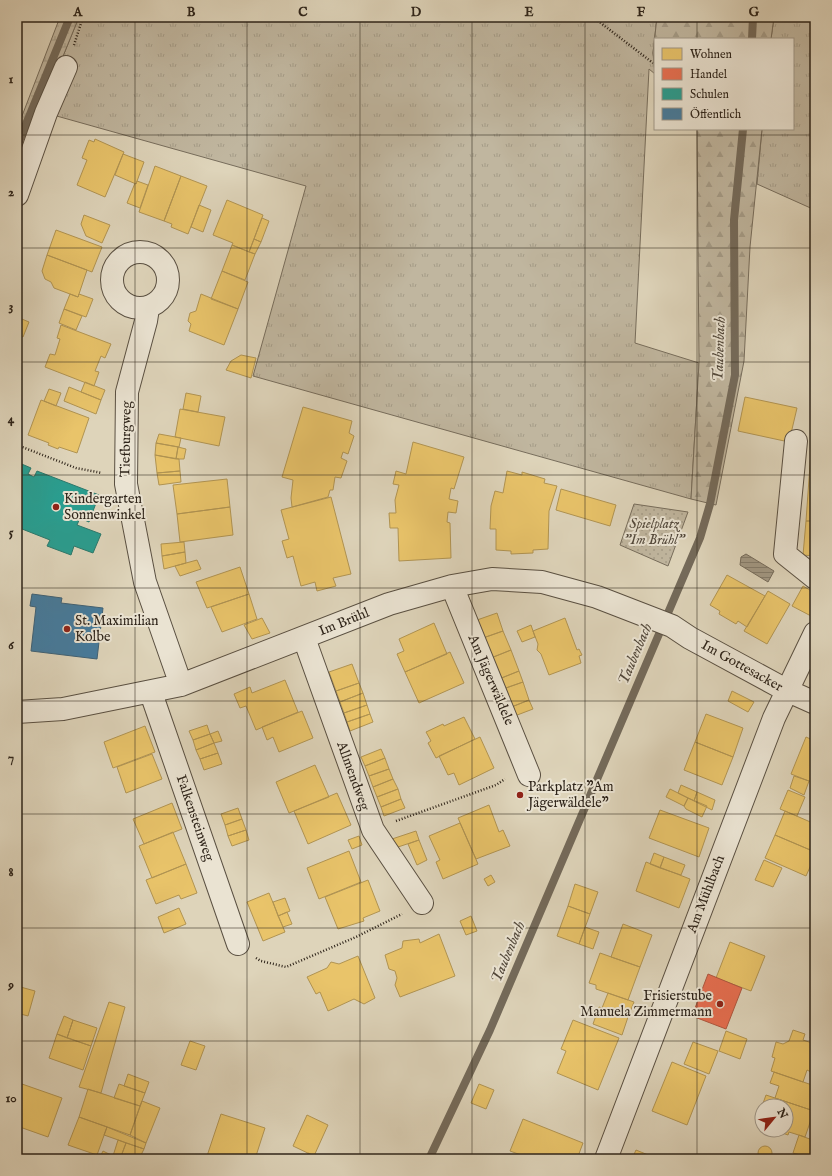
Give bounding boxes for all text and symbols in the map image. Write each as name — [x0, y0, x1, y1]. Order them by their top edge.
text: A — [73, 4, 84, 21]
text: B — [187, 4, 196, 21]
text: C — [298, 4, 308, 21]
text: D — [411, 4, 422, 21]
text: E — [524, 4, 534, 21]
text: F — [637, 4, 646, 21]
text: G — [749, 4, 760, 21]
legend — [654, 38, 794, 130]
text: Wohnen — [690, 47, 733, 62]
text: Handel — [690, 67, 728, 82]
text: 1 — [9, 71, 14, 88]
text: Schulen — [690, 87, 730, 102]
text: Öffentlich — [690, 106, 742, 122]
text: 2 — [8, 184, 14, 201]
text: 3 — [9, 298, 14, 315]
water label: Taubenbach — [708, 315, 730, 382]
street label: Tiefburgweg — [116, 400, 136, 477]
text: 4 — [8, 411, 15, 428]
place label: Kindergarten Sonnenwinkel — [64, 490, 146, 524]
marker: Kindergarten Sonnenwinkel — [51, 502, 61, 512]
park label: Spielplatz "Im Brühl" — [624, 515, 686, 549]
text: 5 — [9, 524, 14, 541]
street label: Im Brühl — [316, 604, 372, 640]
place label: St. Maximilian Kolbe — [75, 612, 159, 646]
water label: Taubenbach — [614, 620, 657, 688]
marker: St. Maximilian Kolbe — [62, 624, 72, 634]
street label: Am Jägerwäldele — [463, 631, 518, 729]
street label: Im Gottesacker — [698, 636, 786, 696]
text: 6 — [8, 637, 14, 654]
street label: Allmendweg — [332, 738, 374, 813]
text: 7 — [8, 750, 14, 767]
street label: Falkensteinweg — [172, 772, 218, 864]
place label: Parkplatz "Am Jägerwäldele" — [526, 778, 614, 812]
marker: Parkplatz "Am Jägerwäldele" — [515, 790, 525, 800]
street label: Am Mühlbach — [683, 852, 729, 936]
text: 8 — [8, 864, 14, 881]
water label: Taubenbach — [487, 918, 530, 986]
text: 9 — [7, 977, 14, 994]
place label: Frisierstube Manuela Zimmermann — [580, 987, 713, 1021]
marker: Frisierstube Manuela Zimmermann — [715, 999, 725, 1009]
text: 10 — [5, 1090, 17, 1107]
north arrow — [754, 1098, 794, 1138]
text: N — [773, 1105, 791, 1122]

